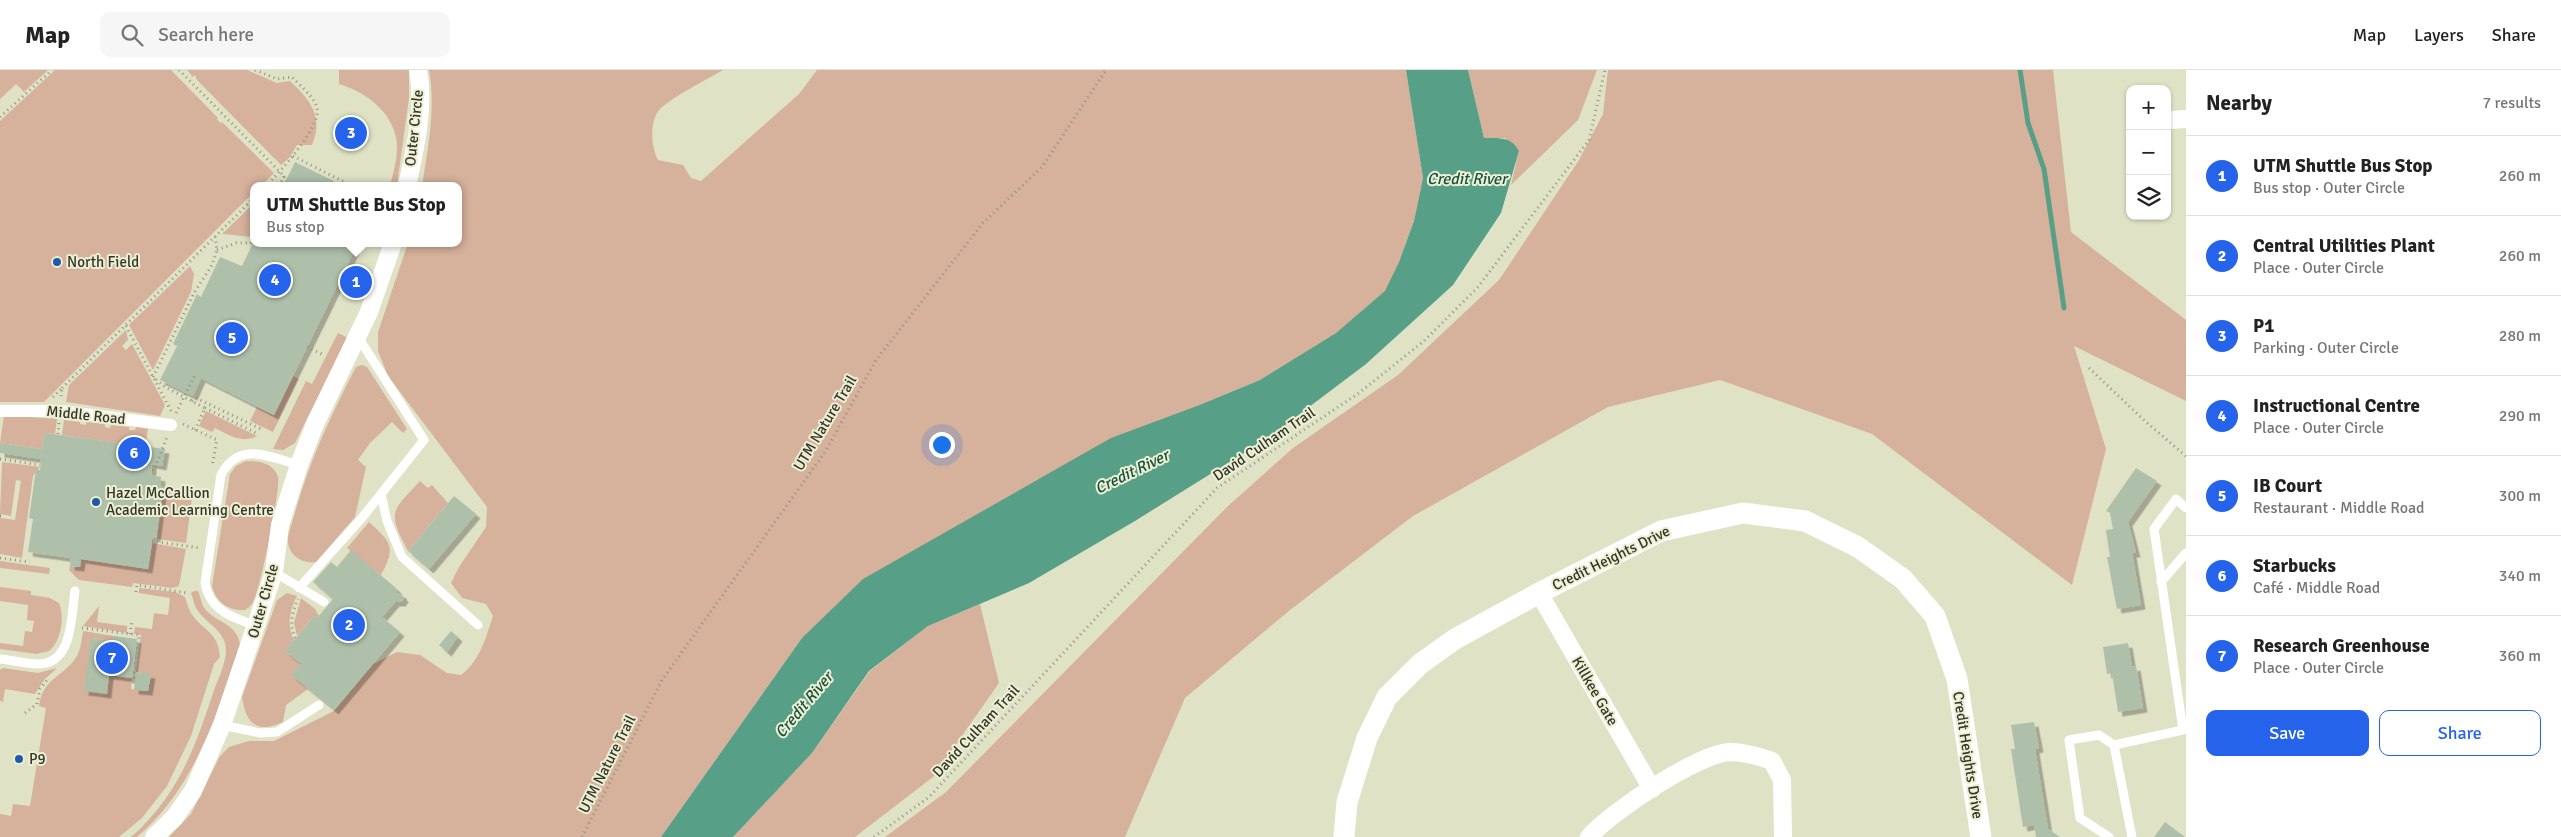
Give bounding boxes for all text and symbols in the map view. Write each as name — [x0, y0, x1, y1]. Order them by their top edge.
search box — [100, 12, 450, 57]
text: Map — [25, 20, 70, 50]
icon: search — [118, 21, 146, 49]
text: Search here — [158, 23, 254, 47]
text: Map — [2353, 24, 2386, 46]
text: Layers — [2414, 24, 2464, 46]
text: Share — [2492, 24, 2536, 46]
map controls — [2126, 85, 2171, 220]
button: + — [2126, 85, 2171, 130]
street label: Outer Circle — [401, 89, 427, 167]
text: Nearby — [2206, 90, 2272, 116]
text: 7 results — [2482, 93, 2541, 113]
pin: 3 — [335, 114, 367, 152]
button: − — [2126, 130, 2171, 175]
text: UTM Shuttle Bus Stop — [2253, 154, 2433, 178]
text: 1 — [2218, 166, 2226, 186]
text: 260 m — [2499, 166, 2541, 186]
water label: Credit River — [1427, 169, 1509, 189]
button: layers — [2126, 175, 2171, 220]
text: Bus stop · Outer Circle — [2253, 178, 2405, 198]
popup — [250, 182, 462, 247]
text: UTM Shuttle Bus Stop — [266, 193, 446, 217]
text: Bus stop — [266, 217, 324, 237]
text: Central Utilities Plant — [2253, 234, 2435, 258]
text: 2 — [2218, 246, 2226, 266]
text: 260 m — [2499, 246, 2541, 266]
place label: North Field — [67, 253, 139, 271]
marker: North Field — [51, 256, 63, 268]
text: Place · Outer Circle — [2253, 258, 2384, 278]
pin: 4 — [259, 261, 291, 299]
pin: 1 — [340, 263, 372, 301]
text: P1 — [2253, 314, 2274, 338]
pin: 5 — [216, 319, 248, 357]
text: 3 — [2218, 326, 2226, 346]
text: 280 m — [2499, 326, 2541, 346]
text: Parking · Outer Circle — [2253, 338, 2399, 358]
street label: UTM Nature Trail — [790, 372, 860, 474]
text: Instructional Centre — [2253, 394, 2420, 418]
street label: Middle Road — [46, 402, 126, 428]
street label: David Culham Trail — [1209, 403, 1319, 485]
text: 4 — [2218, 406, 2226, 426]
text: 290 m — [2499, 406, 2541, 426]
text: Place · Outer Circle — [2253, 418, 2384, 438]
your location — [929, 432, 955, 458]
pin: 6 — [118, 434, 150, 472]
water label: Credit River — [1092, 445, 1174, 498]
text: IB Court — [2253, 474, 2322, 498]
place label: Hazel McCallion Academic Learning Centre — [106, 484, 274, 519]
text: 5 — [2218, 486, 2226, 506]
text: 300 m — [2499, 486, 2541, 506]
marker: Hazel McCallion Academic Learning Centre — [90, 496, 102, 508]
text: Restaurant · Middle Road — [2253, 498, 2425, 518]
street label: Credit Heights Drive — [1549, 522, 1673, 594]
text: Starbucks — [2253, 554, 2336, 578]
street label: Outer Circle — [244, 562, 282, 640]
text: 6 — [2218, 566, 2226, 586]
text: 340 m — [2499, 566, 2541, 586]
text: Café · Middle Road — [2253, 578, 2380, 598]
pin: 2 — [333, 606, 365, 644]
text: Research Greenhouse — [2253, 634, 2430, 658]
pin: 7 — [96, 639, 128, 677]
text: 7 — [2218, 646, 2226, 666]
text: 360 m — [2499, 646, 2541, 666]
street label: Killkee Gate — [1568, 653, 1622, 729]
text: Place · Outer Circle — [2253, 658, 2384, 678]
water label: Credit River — [771, 666, 839, 742]
street label: David Culham Trail — [929, 681, 1023, 781]
street label: Credit Heights Drive — [1949, 690, 1987, 820]
button: Save — [2206, 710, 2369, 756]
button: Share — [2379, 710, 2541, 756]
street label: UTM Nature Trail — [574, 712, 640, 816]
place label: P9 — [29, 750, 46, 768]
marker: P9 — [13, 753, 25, 765]

